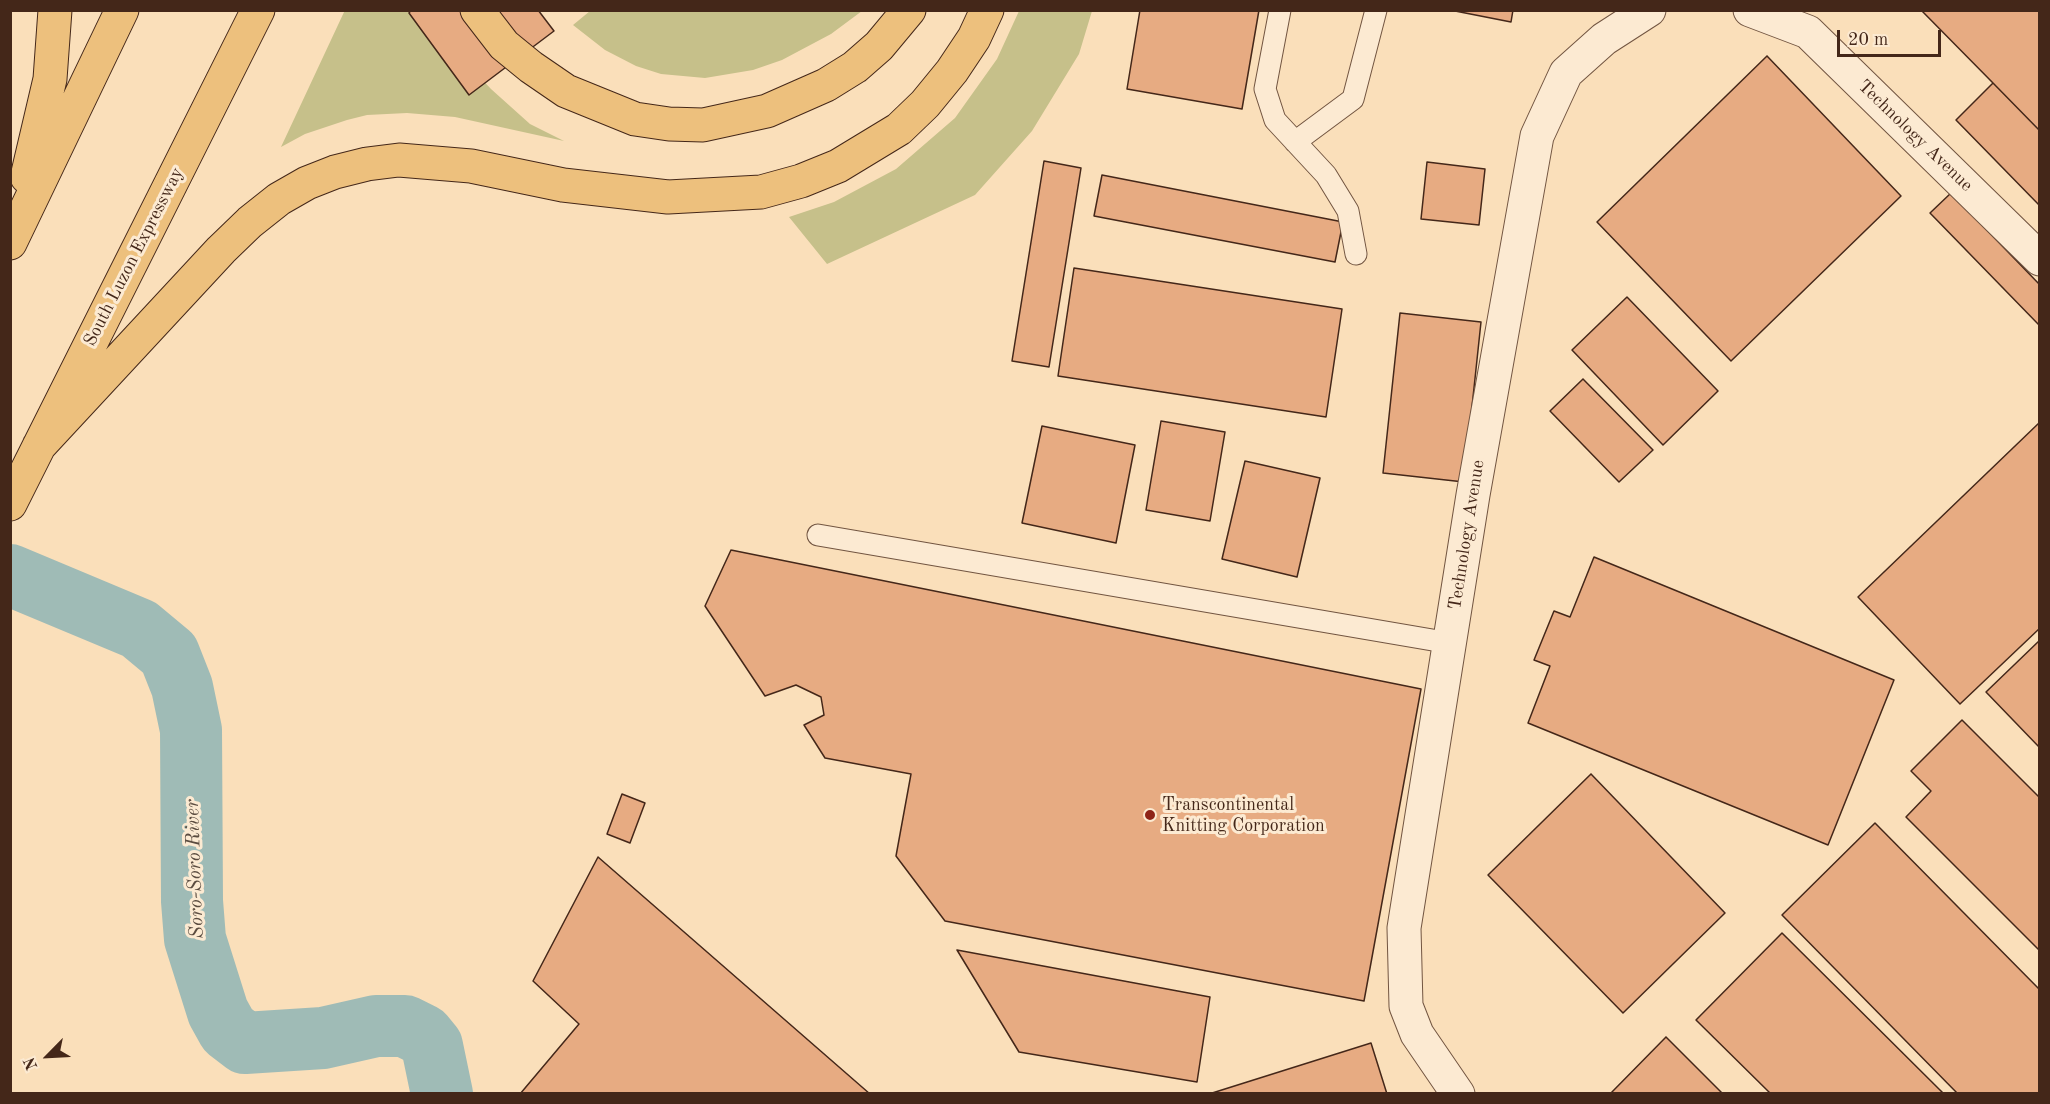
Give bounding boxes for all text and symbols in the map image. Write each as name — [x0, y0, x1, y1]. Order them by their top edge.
scale bar — [1840, 18, 1944, 56]
text: 20 m — [1848, 31, 1888, 49]
street label: Technology Avenue — [1853, 76, 1977, 196]
street label: South Luzon Expressway — [79, 164, 189, 350]
street label: Technology Avenue — [1444, 459, 1490, 611]
place label: Transcontinental Knitting Corporation — [1162, 794, 1325, 836]
water label: Soro-Soro River — [181, 799, 209, 939]
marker: Transcontinental Knitting Corporation — [1143, 808, 1157, 822]
north arrow — [18, 1026, 78, 1086]
text: N — [22, 1054, 41, 1072]

